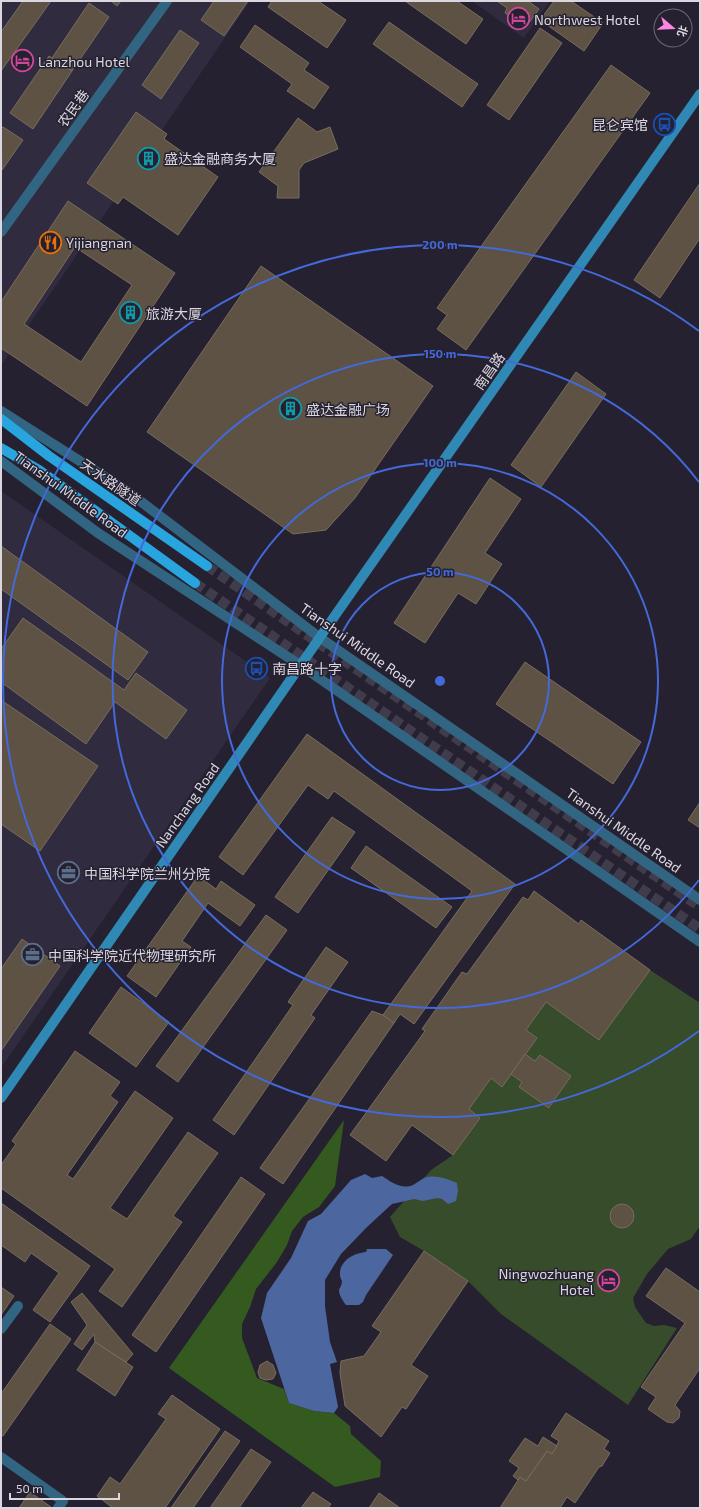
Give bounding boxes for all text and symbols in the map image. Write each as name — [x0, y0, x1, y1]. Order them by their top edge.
hotel icon: Northwest Hotel — [505, 6, 531, 32]
north arrow — [653, 8, 693, 48]
place label: Northwest Hotel — [534, 11, 641, 28]
text: 北 — [675, 24, 691, 39]
hotel icon: Lanzhou Hotel — [9, 48, 35, 74]
place label: Lanzhou Hotel — [38, 53, 130, 70]
street label: 农民巷 — [54, 86, 92, 130]
bus stop icon: 昆仑宾馆 — [651, 111, 677, 137]
place label: 昆仑宾馆 — [592, 116, 648, 133]
building icon: 盛达金融商务大厦 — [135, 145, 161, 171]
place label: 盛达金融商务大厦 — [164, 150, 276, 167]
restaurant icon: Yijiangnan — [38, 229, 64, 255]
place label: Yijiangnan — [66, 234, 132, 251]
text: 200 m — [422, 237, 458, 251]
building icon: 旅游大厦 — [118, 300, 144, 326]
place label: 旅游大厦 — [146, 305, 202, 322]
text: 150 m — [424, 346, 456, 360]
street label: 南昌路 — [470, 349, 508, 393]
building icon: 盛达金融广场 — [277, 396, 303, 422]
place label: 盛达金融广场 — [306, 401, 390, 418]
street label: Tianshui Middle Road — [11, 447, 131, 541]
street label: 天水路隧道 — [77, 455, 145, 509]
text: 100 m — [423, 455, 457, 469]
text: 50 m — [426, 564, 454, 578]
street label: Tianshui Middle Road — [297, 599, 419, 691]
bus stop icon: 南昌路十字 — [244, 655, 270, 681]
place label: 南昌路十字 — [272, 660, 342, 677]
centre of rings — [433, 674, 447, 688]
street label: Nanchang Road — [151, 759, 223, 851]
street label: Tianshui Middle Road — [563, 784, 685, 876]
office icon: 中国科学院兰州分院 — [55, 860, 81, 886]
place label: 中国科学院兰州分院 — [84, 865, 210, 882]
office icon: 中国科学院近代物理研究所 — [20, 942, 46, 968]
place label: 中国科学院近代物理研究所 — [48, 947, 216, 964]
place label: Ningwozhuang Hotel — [498, 1265, 595, 1298]
hotel icon: Ningwozhuang Hotel — [596, 1268, 622, 1294]
scale bar — [10, 1475, 119, 1501]
text: 50 m — [16, 1481, 43, 1495]

